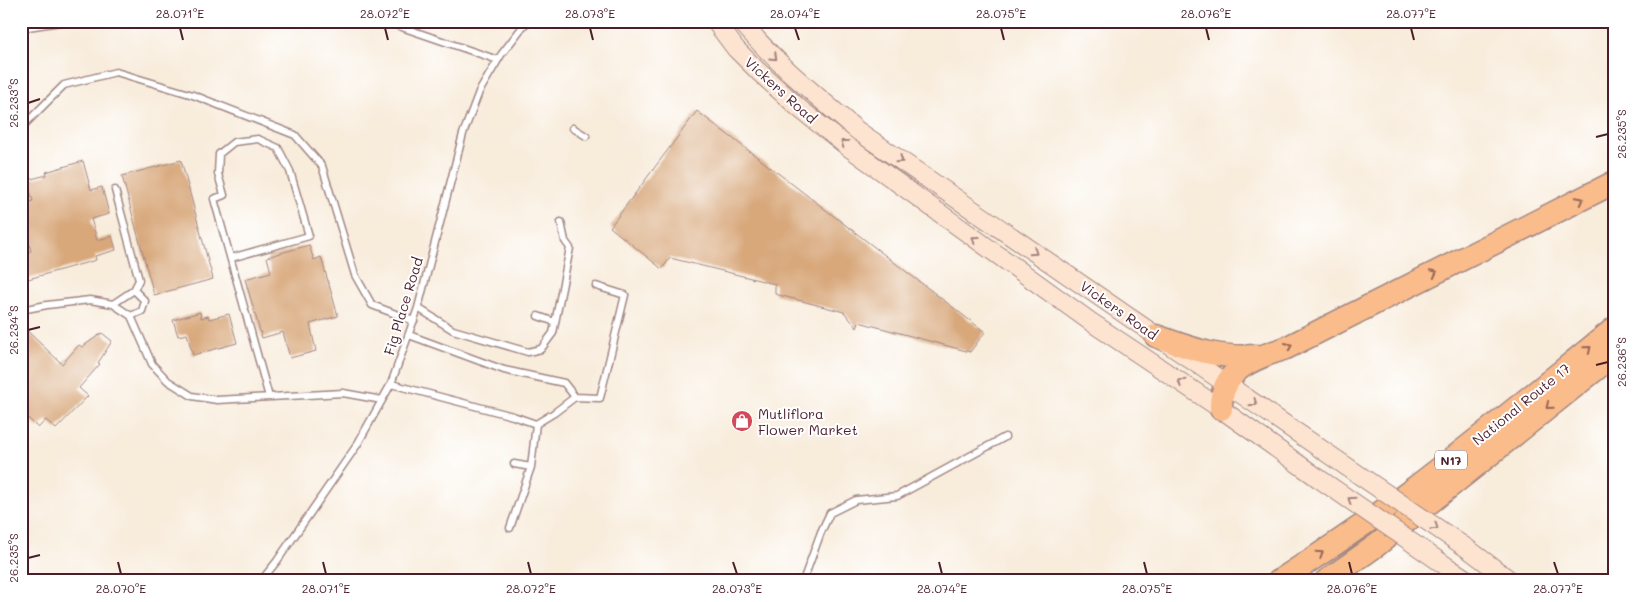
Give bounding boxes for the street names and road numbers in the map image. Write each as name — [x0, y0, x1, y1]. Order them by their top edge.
street label: Vickers Road — [741, 53, 821, 128]
street label: Fig Place Road — [379, 254, 427, 357]
street label: Vickers Road — [1076, 276, 1162, 344]
street label: National Route 17 — [1468, 359, 1574, 449]
road number: N17 — [1435, 450, 1467, 470]

